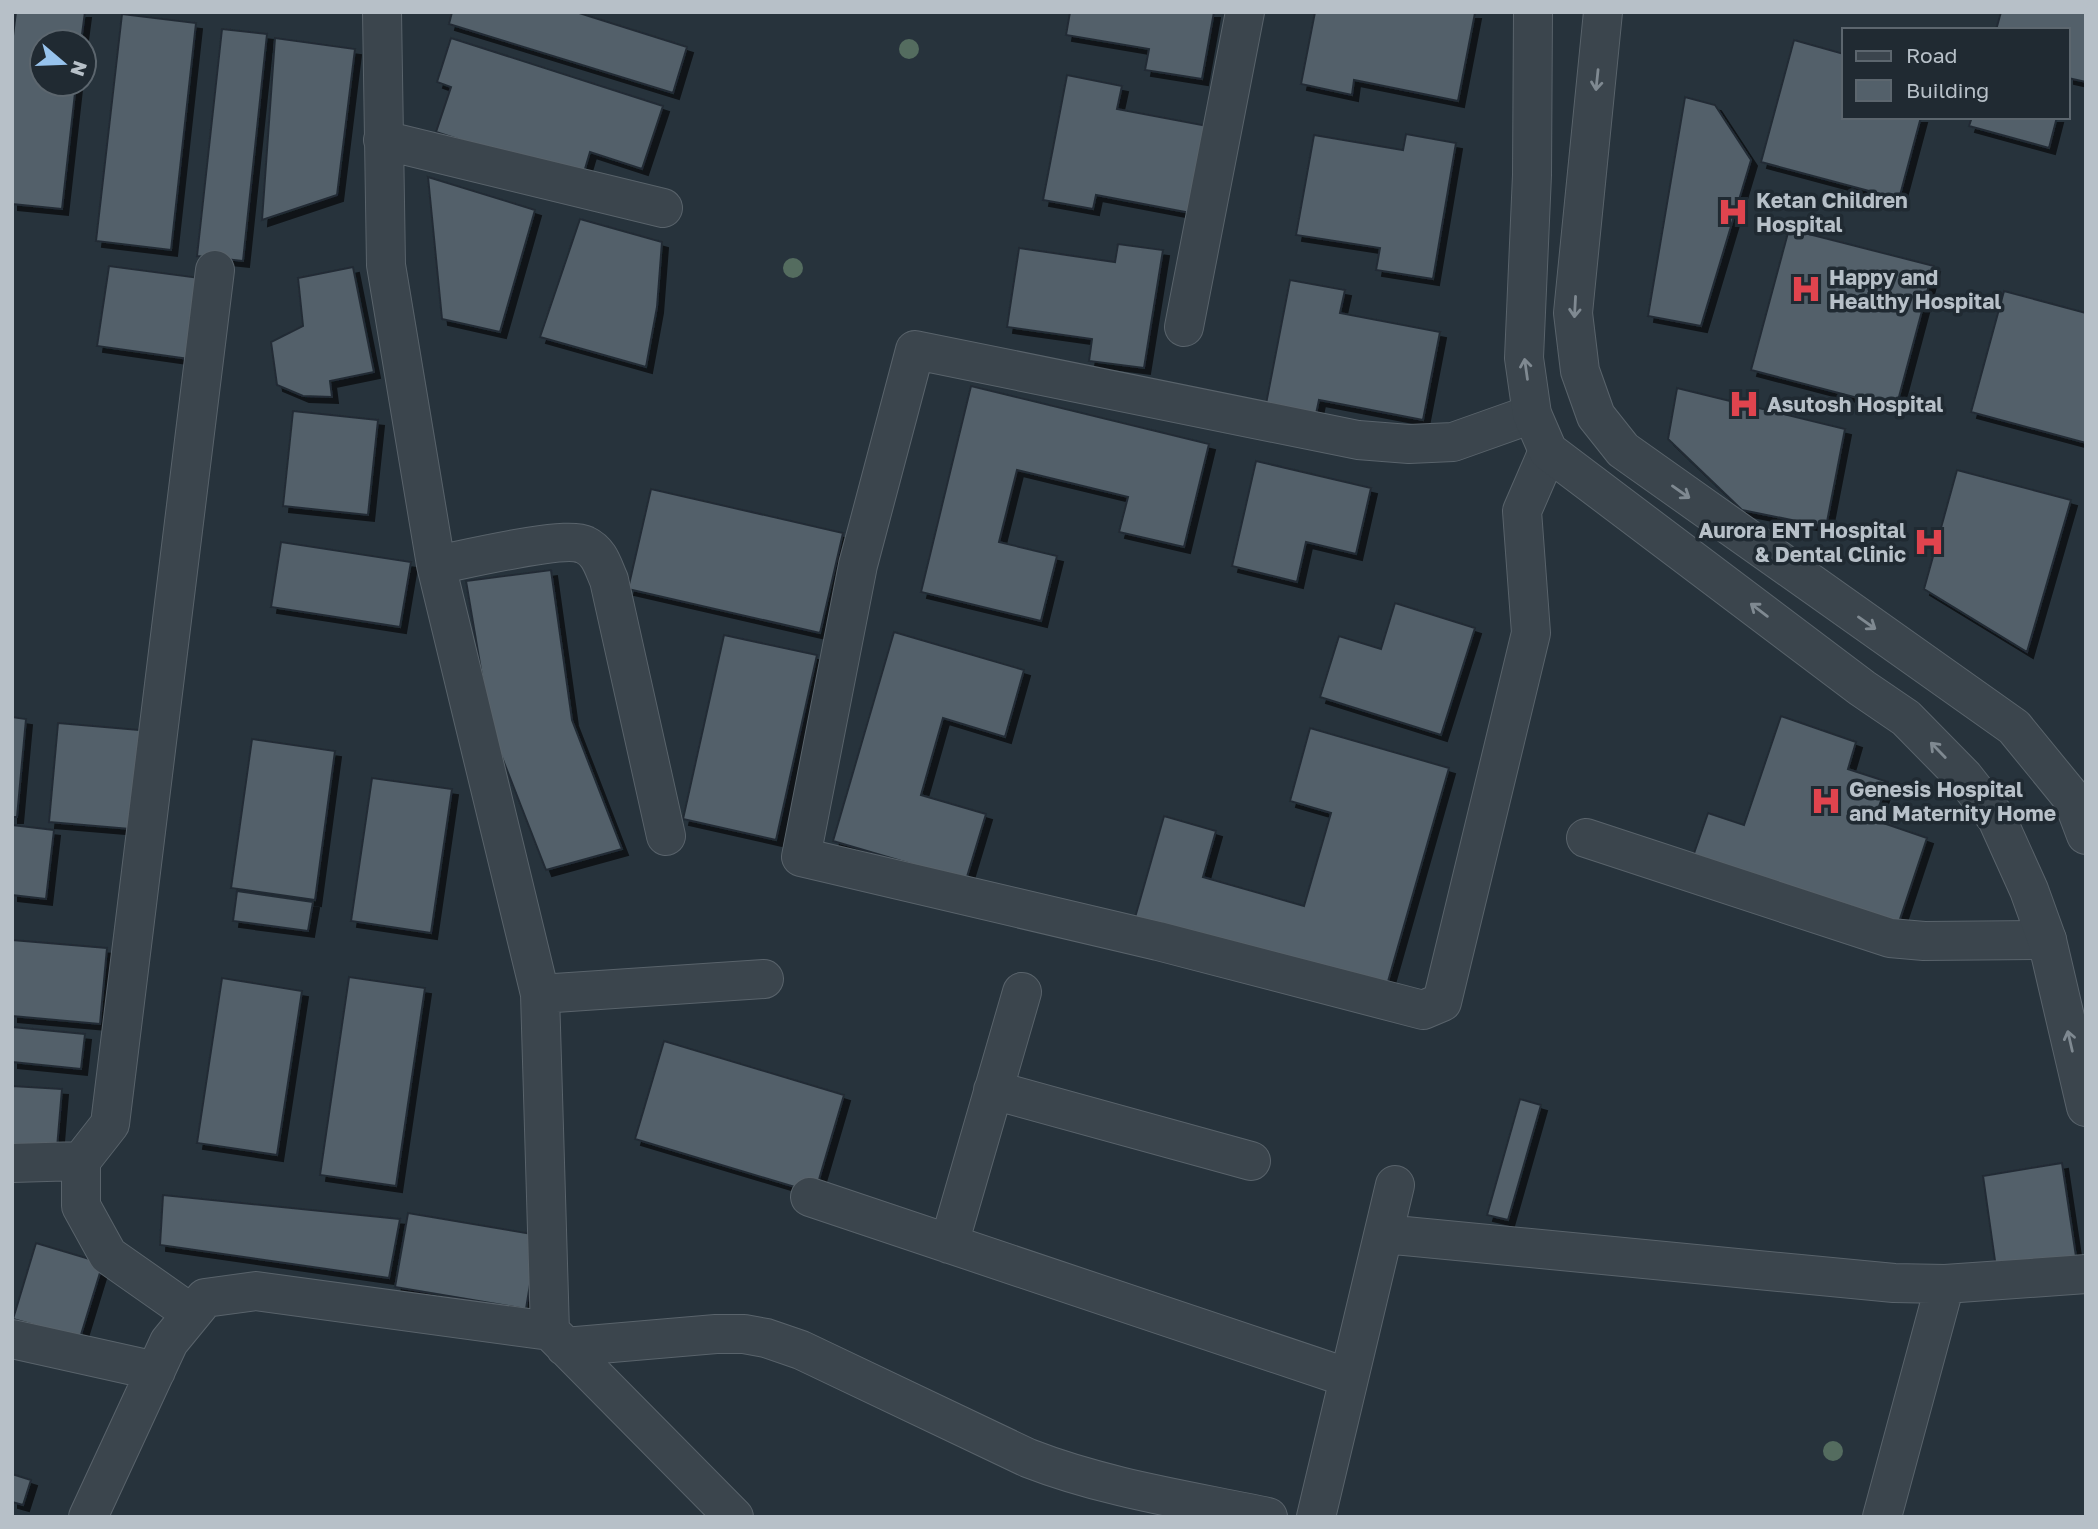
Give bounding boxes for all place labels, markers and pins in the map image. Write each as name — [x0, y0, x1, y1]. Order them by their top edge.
place label: Ketan Children Hospital — [1756, 187, 1908, 237]
hospital icon: Ketan Children Hospital — [1716, 195, 1750, 229]
place label: Happy and Healthy Hospital — [1829, 264, 2001, 314]
hospital icon: Happy and Healthy Hospital — [1789, 272, 1823, 306]
hospital icon: Asutosh Hospital — [1727, 387, 1761, 421]
place label: Asutosh Hospital — [1767, 391, 1943, 417]
place label: Aurora ENT Hospital & Dental Clinic — [1699, 517, 1906, 567]
hospital icon: Aurora ENT Hospital & Dental Clinic — [1912, 525, 1946, 559]
place label: Genesis Hospital and Maternity Home — [1849, 776, 2056, 826]
hospital icon: Genesis Hospital and Maternity Home — [1809, 784, 1843, 818]

